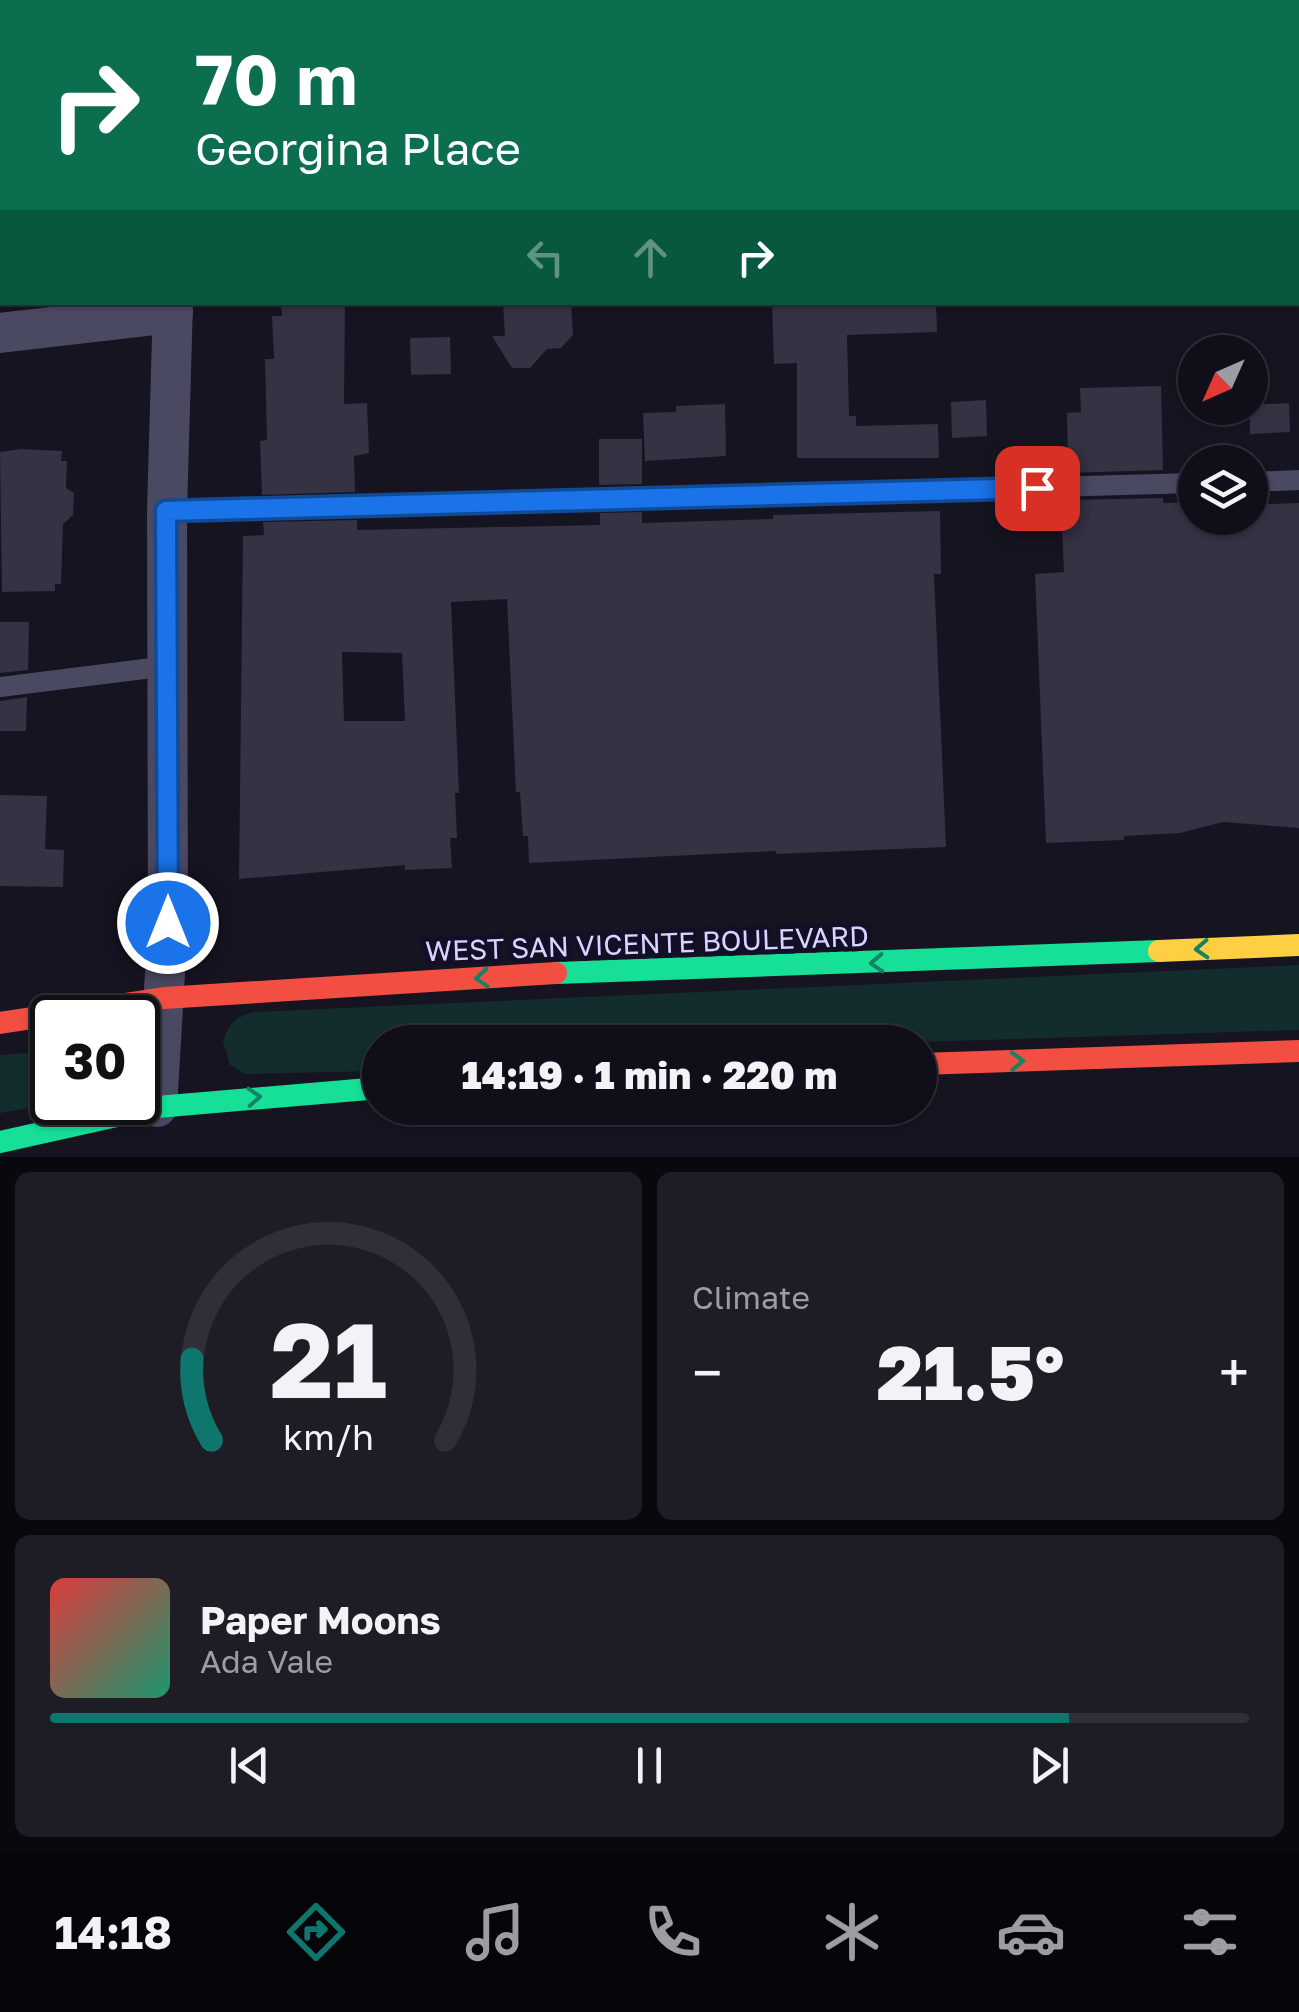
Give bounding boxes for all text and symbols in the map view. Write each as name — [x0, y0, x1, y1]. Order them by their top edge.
text: 70 m — [195, 36, 357, 120]
icon: right — [30, 40, 160, 170]
text: Georgina Place — [195, 121, 521, 175]
icon: left — [518, 230, 573, 285]
icon: ahead — [623, 230, 678, 285]
icon: right — [728, 230, 783, 285]
north arrow — [1178, 335, 1268, 425]
map controls — [1178, 335, 1268, 535]
button: layers — [1178, 445, 1268, 535]
pin — [995, 446, 1080, 531]
icon: arrive — [1010, 461, 1065, 516]
position arrow — [116, 871, 220, 975]
street label: WEST SAN VICENTE BOULEVARD — [425, 919, 869, 967]
one-way arrow — [1193, 938, 1209, 959]
one-way arrow — [868, 952, 884, 973]
one-way arrow — [474, 967, 490, 988]
speed limit sign: 30 — [30, 995, 160, 1125]
one-way arrow — [1010, 1050, 1026, 1071]
text: 14:19 · 1 min · 220 m — [462, 1052, 837, 1097]
one-way arrow — [246, 1087, 262, 1108]
text: Climate — [692, 1278, 810, 1316]
text: 21 — [270, 1296, 387, 1421]
text: 21.5° — [877, 1326, 1064, 1417]
text: − — [692, 1339, 722, 1405]
text: + — [1219, 1339, 1249, 1405]
text: km/h — [283, 1415, 374, 1458]
text: Paper Moons — [200, 1597, 441, 1642]
text: Ada Vale — [200, 1642, 333, 1680]
icon: previous — [222, 1738, 277, 1793]
icon: pause — [622, 1738, 677, 1793]
icon: next — [1022, 1738, 1077, 1793]
icon: directions — [281, 1897, 351, 1967]
icon: music — [460, 1897, 530, 1967]
icon: phone — [638, 1897, 708, 1967]
icon: climate — [817, 1897, 887, 1967]
icon: car — [996, 1897, 1066, 1967]
icon: filters — [1175, 1897, 1245, 1967]
text: 14:18 — [54, 1905, 172, 1959]

